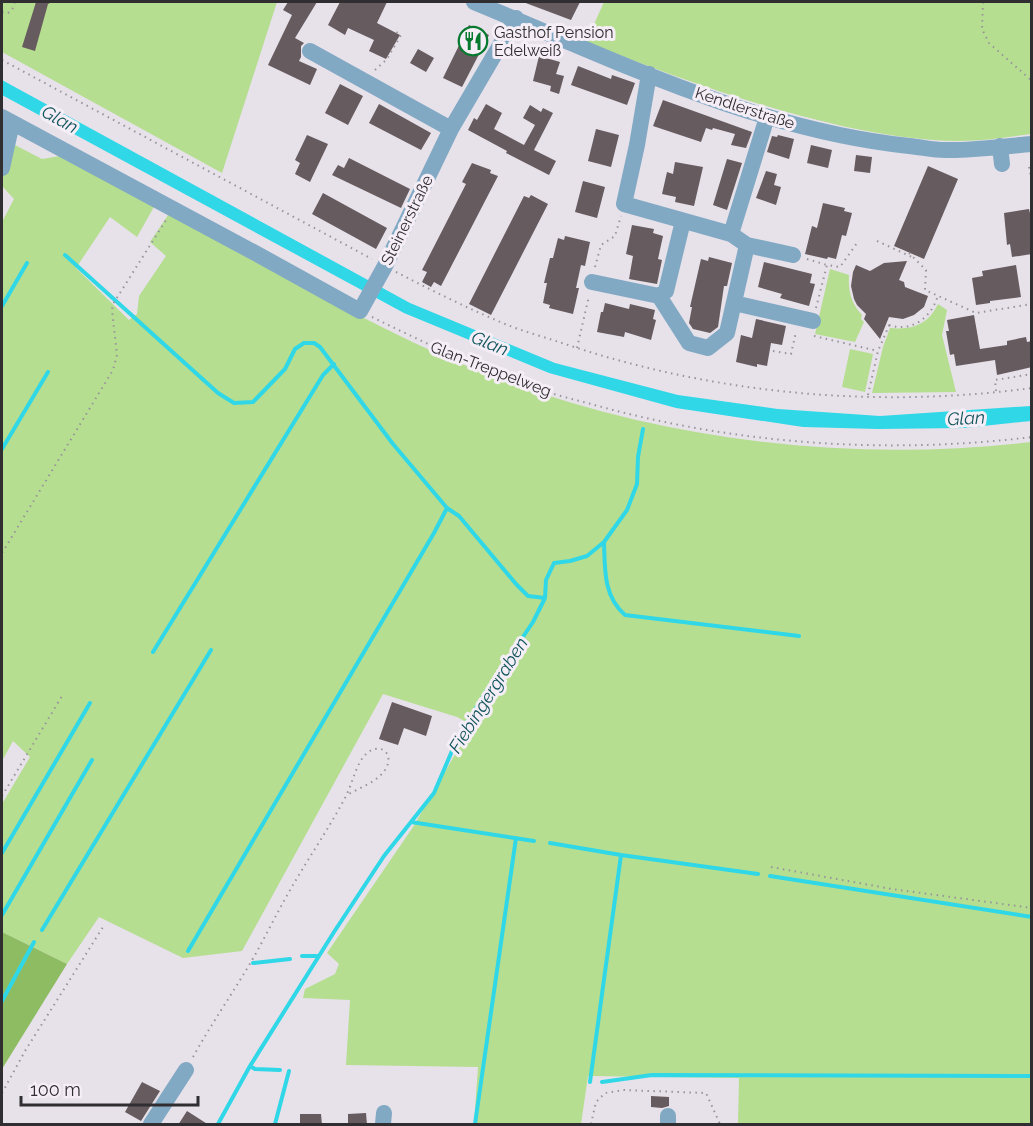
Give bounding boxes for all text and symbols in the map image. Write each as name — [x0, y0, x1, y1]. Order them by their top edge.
place label: Gasthof Pension Edelweiß — [494, 23, 614, 60]
restaurant icon: Gasthof Pension Edelweiß — [457, 25, 489, 57]
street label: Kendlerstraße — [693, 83, 797, 133]
water label: Glan — [38, 101, 82, 137]
street label: Steinerstraße — [377, 172, 437, 268]
water label: Glan — [468, 326, 512, 360]
street label: Glan-Treppelweg — [428, 337, 554, 401]
water label: Glan — [947, 407, 985, 429]
water label: Fiebingergraben — [444, 633, 532, 757]
scale bar — [21, 1069, 198, 1107]
text: 100 m — [30, 1079, 81, 1100]

